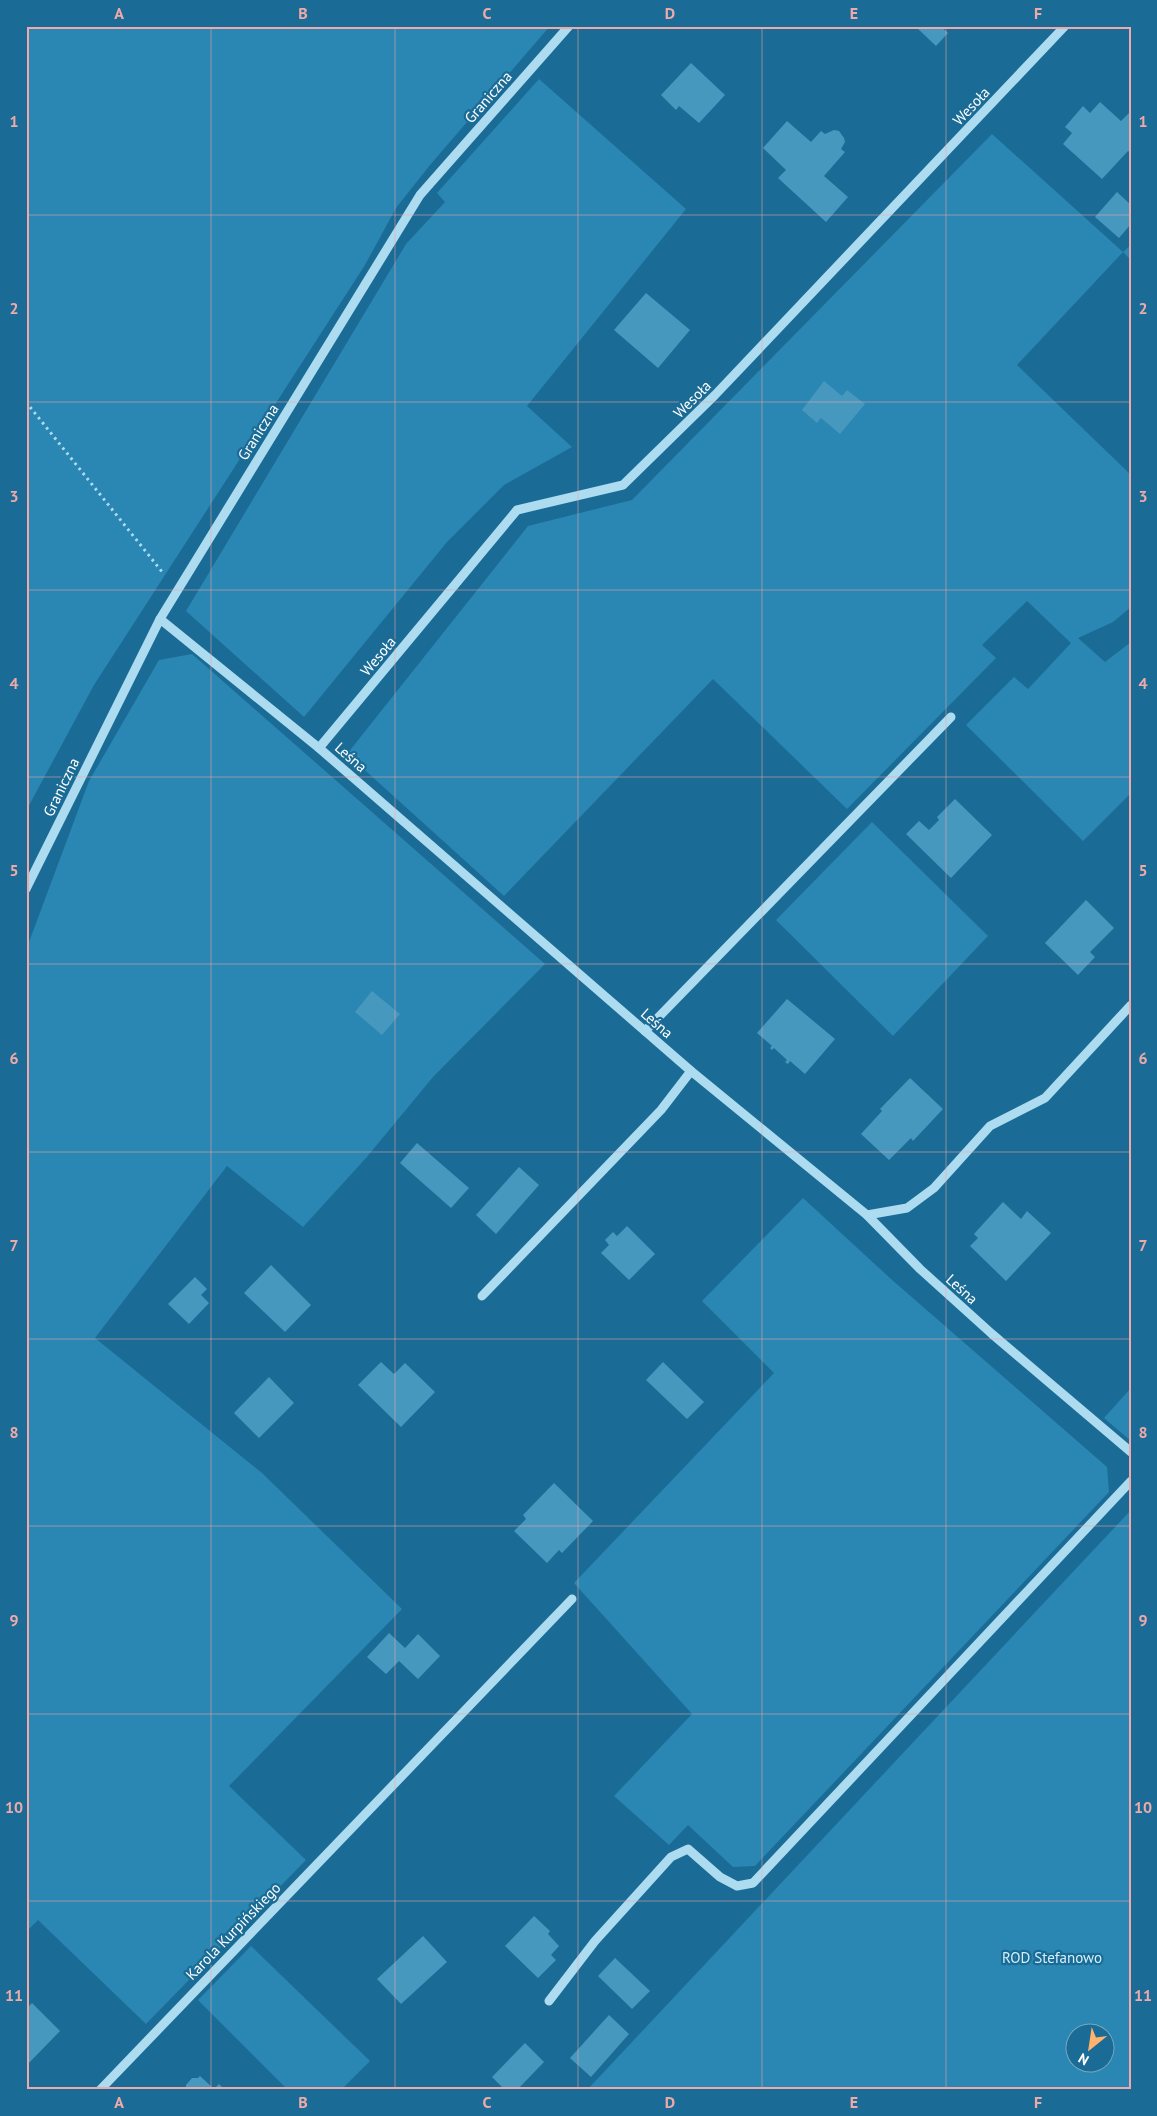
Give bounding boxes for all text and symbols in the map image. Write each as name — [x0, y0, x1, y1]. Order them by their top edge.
text: A — [114, 3, 124, 23]
text: B — [298, 3, 308, 23]
text: C — [483, 3, 492, 23]
text: D — [665, 3, 675, 23]
text: E — [850, 3, 858, 23]
text: F — [1034, 3, 1042, 23]
street label: Graniczna — [460, 67, 516, 127]
street label: Wesoła — [949, 83, 993, 129]
text: 1 — [9, 111, 19, 131]
text: 1 — [1138, 111, 1148, 131]
text: 2 — [9, 298, 19, 318]
text: 2 — [1138, 298, 1148, 318]
street label: Wesoła — [669, 376, 715, 422]
street label: Graniczna — [233, 400, 283, 464]
text: 3 — [9, 486, 19, 506]
text: 3 — [1138, 486, 1148, 506]
street label: Wesoła — [356, 632, 400, 680]
text: 4 — [9, 673, 19, 693]
text: 4 — [1138, 673, 1148, 693]
street label: Leśna — [331, 738, 371, 776]
street label: Graniczna — [39, 755, 83, 819]
text: 5 — [9, 860, 19, 880]
text: 5 — [1138, 860, 1148, 880]
street label: Leśna — [637, 1004, 677, 1042]
text: 6 — [9, 1048, 19, 1068]
text: 6 — [1138, 1048, 1148, 1068]
text: 7 — [9, 1235, 19, 1255]
text: 7 — [1138, 1235, 1148, 1255]
street label: Leśna — [942, 1270, 982, 1308]
text: 8 — [9, 1422, 19, 1442]
text: 8 — [1138, 1422, 1148, 1442]
text: 9 — [9, 1610, 19, 1630]
text: 9 — [1138, 1610, 1148, 1630]
text: 10 — [5, 1797, 23, 1817]
text: 10 — [1134, 1797, 1152, 1817]
street label: Karola Kurpińskiego — [182, 1878, 284, 1984]
park label: ROD Stefanowo — [1002, 1948, 1102, 1967]
text: 11 — [5, 1985, 23, 2005]
text: 11 — [1134, 1985, 1152, 2005]
north arrow — [1064, 2024, 1114, 2074]
text: N — [1075, 2049, 1092, 2069]
text: A — [114, 2092, 124, 2112]
text: B — [298, 2092, 308, 2112]
text: C — [483, 2092, 492, 2112]
text: D — [665, 2092, 675, 2112]
text: E — [850, 2092, 858, 2112]
text: F — [1034, 2092, 1042, 2112]

